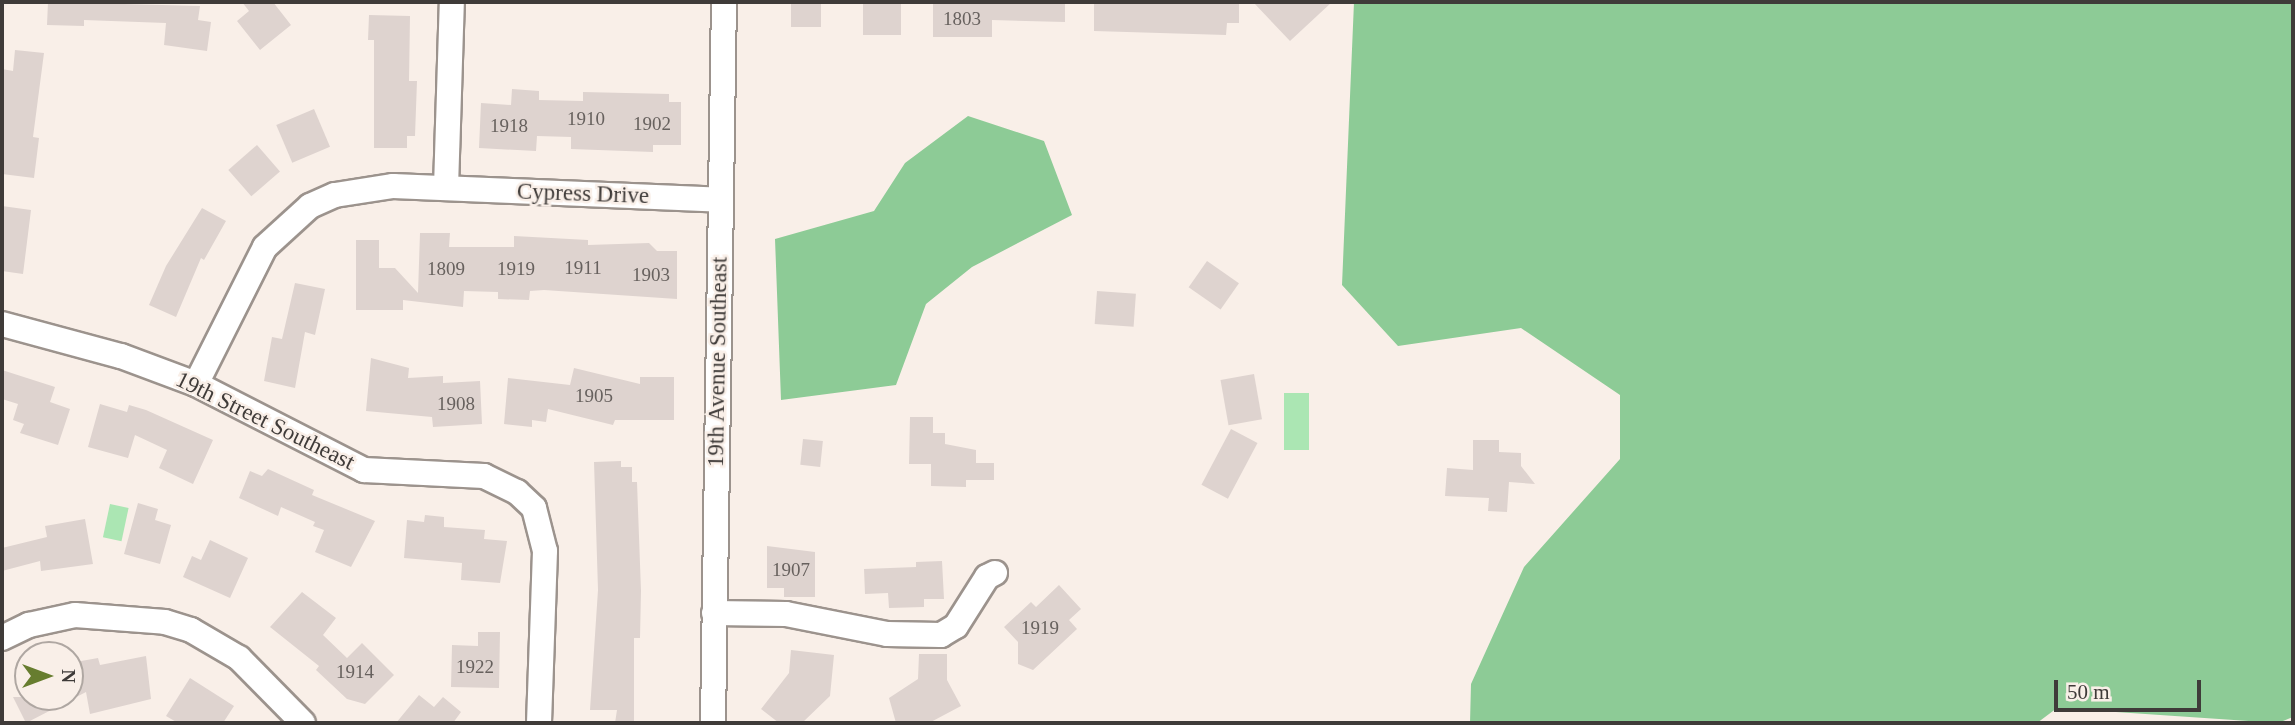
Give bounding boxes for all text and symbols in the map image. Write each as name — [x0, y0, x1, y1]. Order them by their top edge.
house number: 1803 — [943, 8, 981, 30]
house number: 1910 — [567, 108, 605, 130]
house number: 1902 — [633, 113, 671, 135]
house number: 1918 — [490, 115, 528, 137]
street label: Cypress Drive — [516, 178, 650, 210]
street label: 19th Avenue Southeast — [702, 256, 734, 468]
house number: 1911 — [564, 257, 602, 279]
house number: 1809 — [427, 258, 465, 280]
house number: 1919 — [497, 258, 535, 280]
house number: 1903 — [632, 264, 670, 286]
street label: 19th Street Southeast — [171, 366, 359, 476]
house number: 1905 — [575, 385, 613, 407]
house number: 1908 — [437, 393, 475, 415]
house number: 1907 — [772, 559, 810, 581]
house number: 1919 — [1021, 617, 1059, 639]
north arrow — [14, 641, 84, 711]
house number: 1922 — [456, 656, 494, 678]
house number: 1914 — [336, 661, 374, 683]
scale bar — [2057, 666, 2204, 710]
text: N — [58, 669, 79, 683]
text: 50 m — [2067, 680, 2110, 704]

